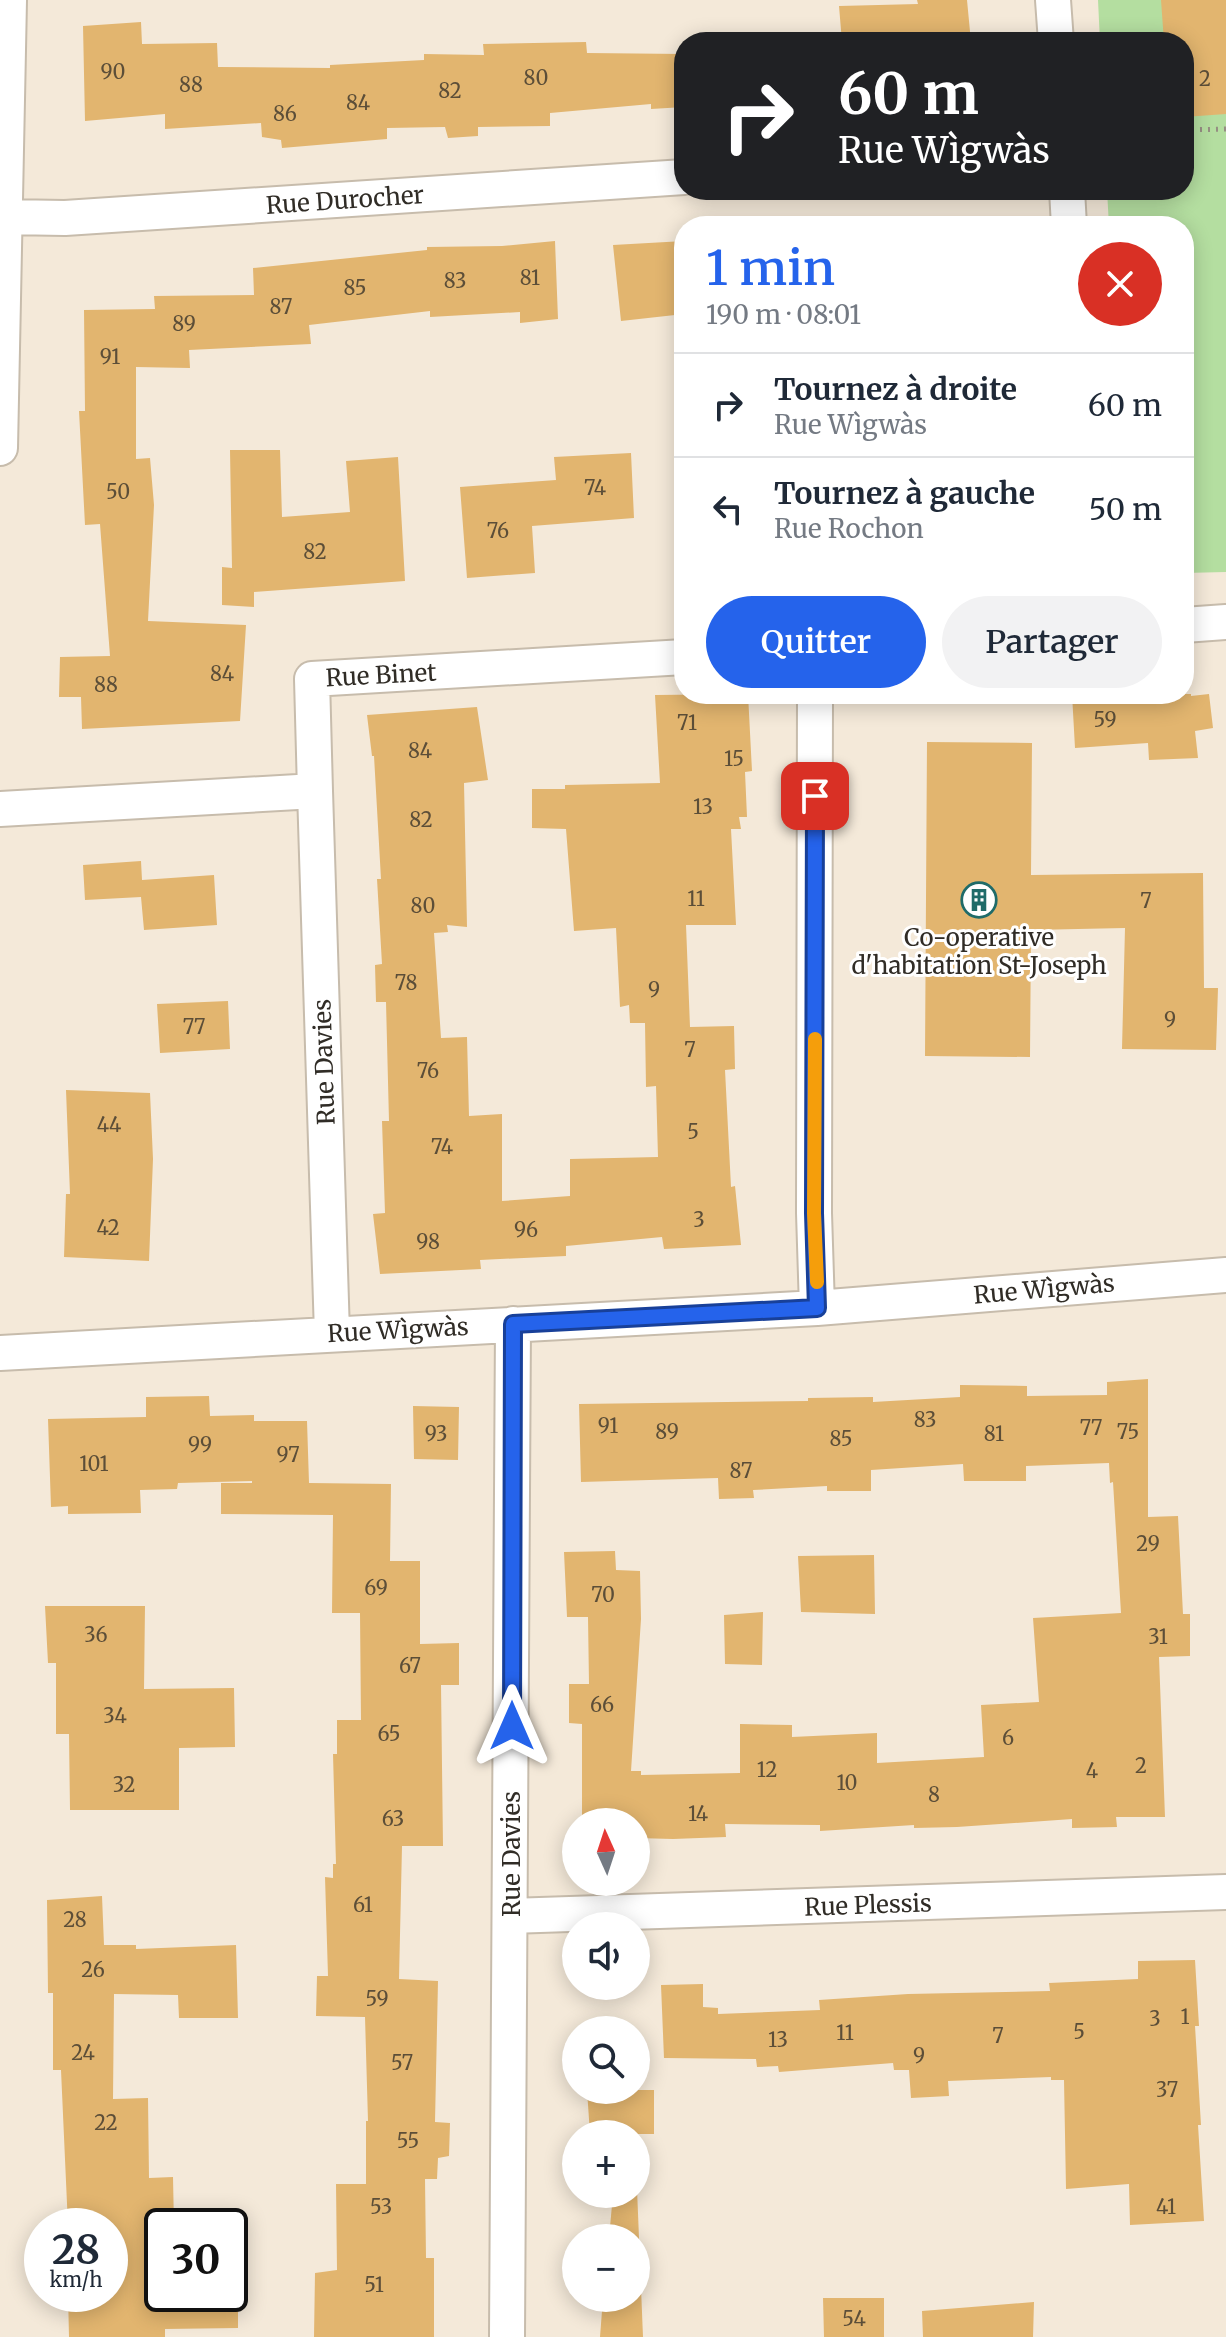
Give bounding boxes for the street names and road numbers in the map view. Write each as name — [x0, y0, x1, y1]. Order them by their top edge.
street label: Rue Durocher — [265, 179, 425, 221]
street label: Rue Binet — [325, 657, 438, 693]
street label: Rue Davies — [306, 998, 342, 1126]
street label: Rue Wìgwàs — [972, 1267, 1116, 1311]
street label: Rue Wìgwàs — [327, 1311, 469, 1349]
street label: Rue Davies — [496, 1791, 527, 1917]
street label: Rue Plessis — [804, 1887, 932, 1923]

